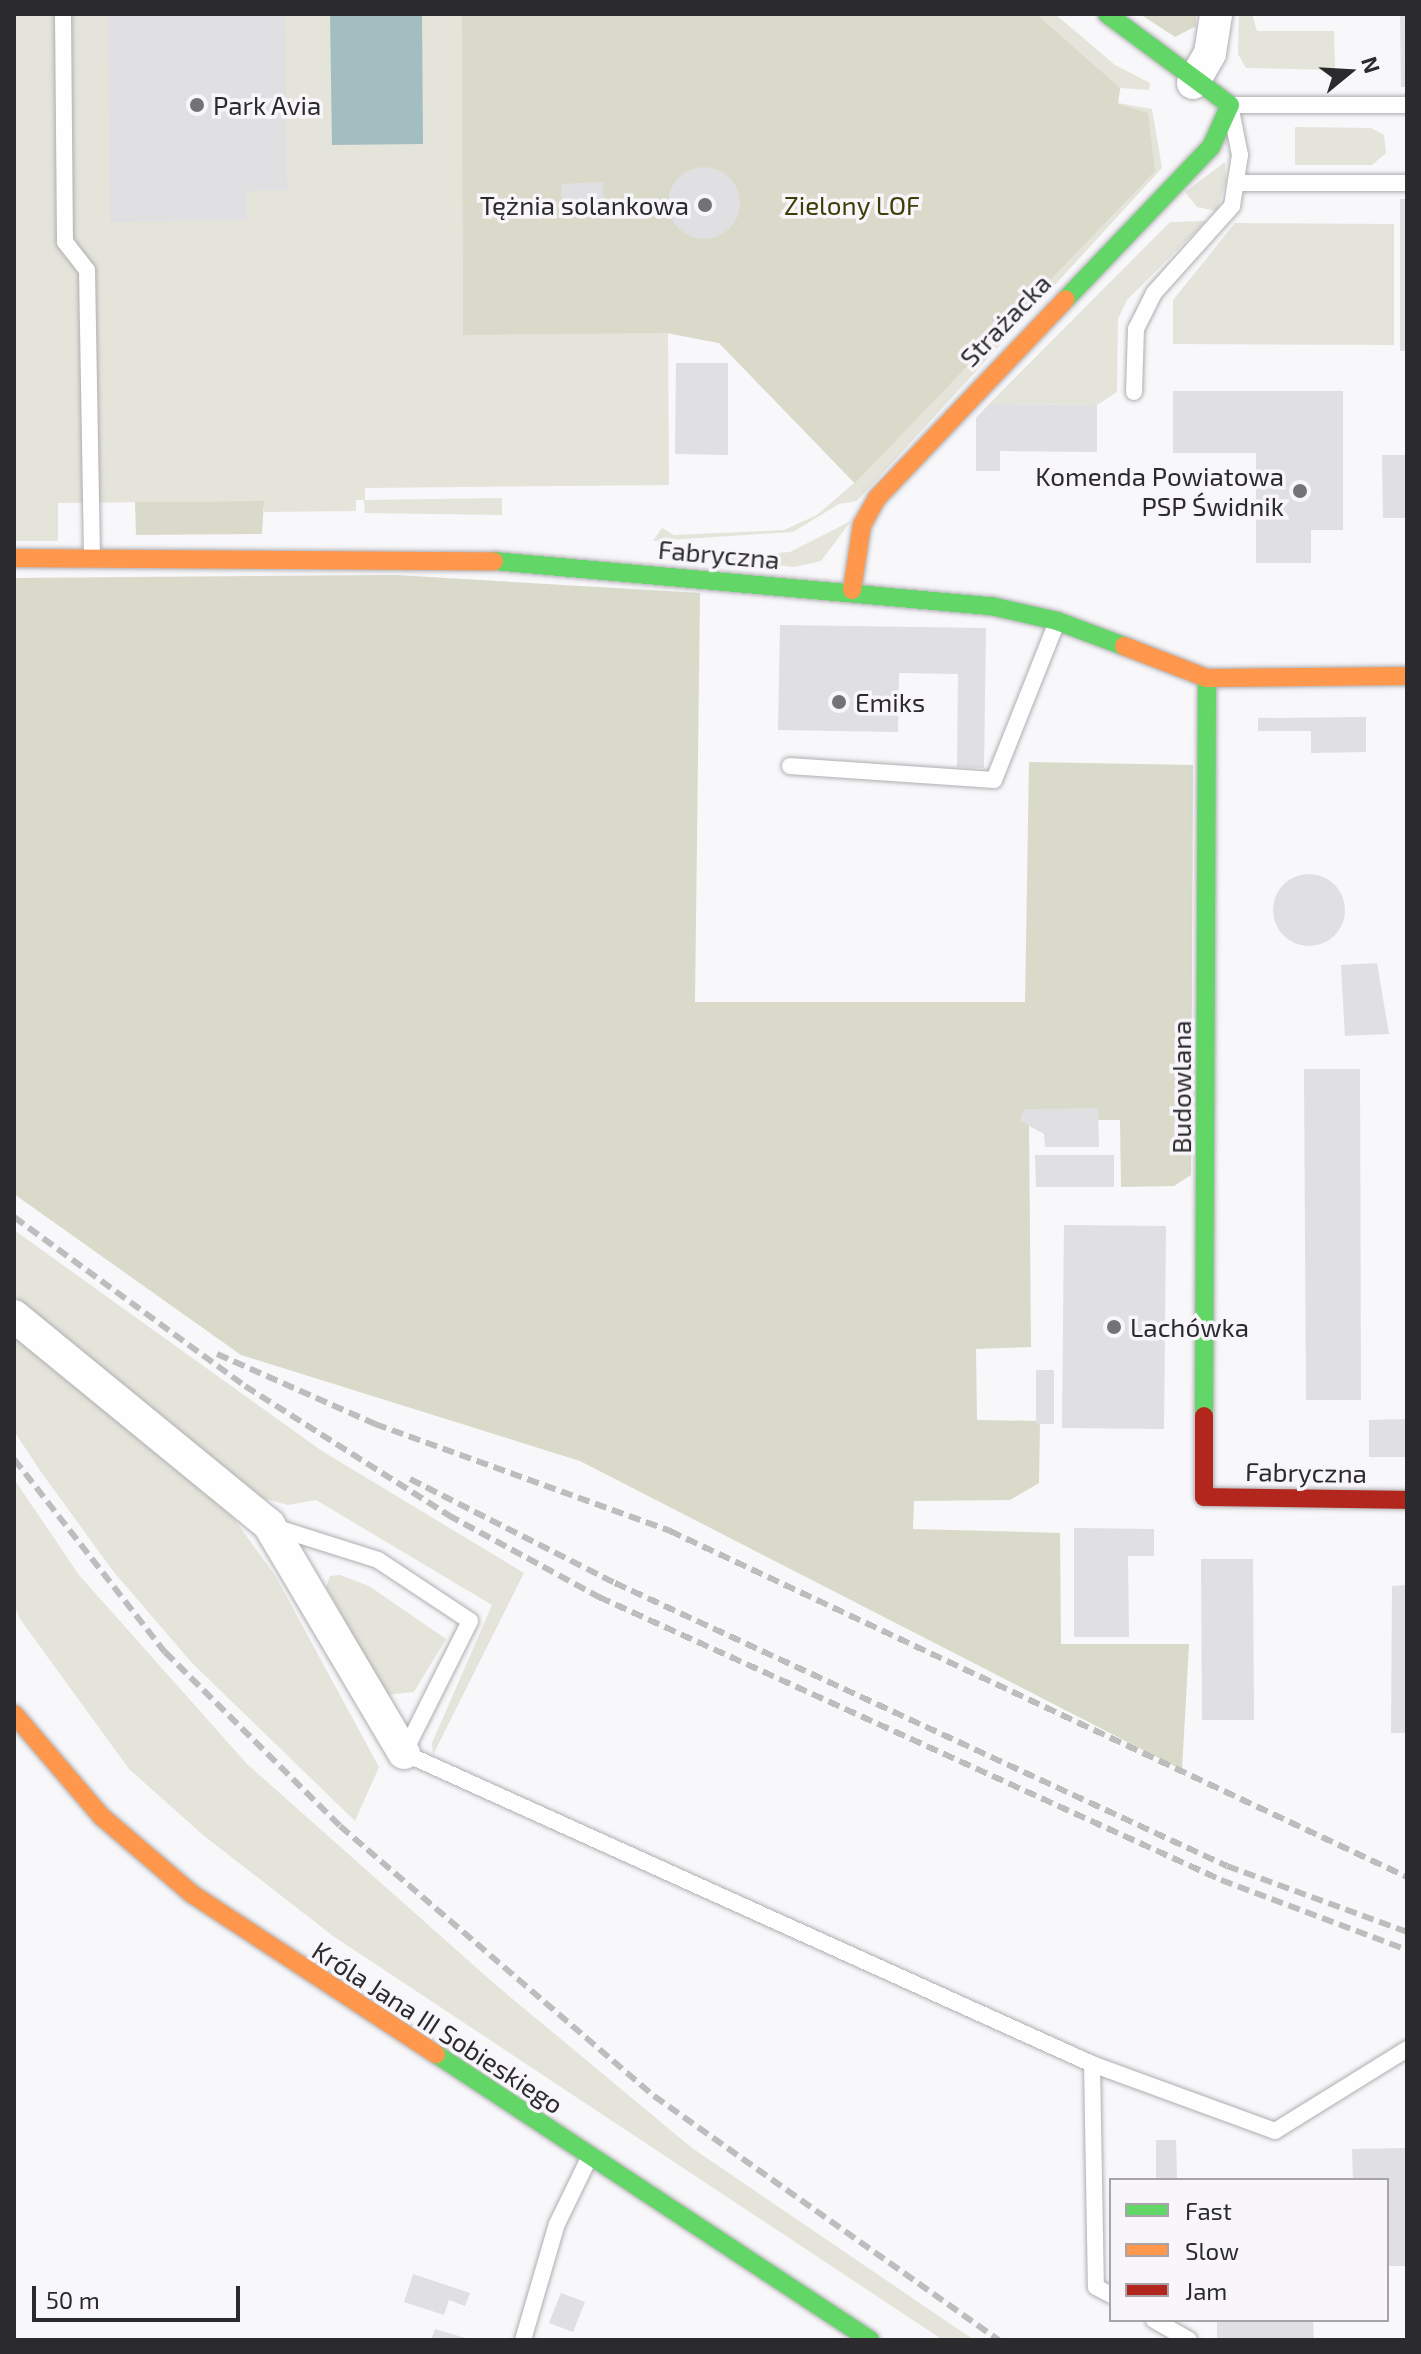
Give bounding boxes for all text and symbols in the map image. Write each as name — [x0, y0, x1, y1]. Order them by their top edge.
north arrow — [1309, 32, 1389, 112]
text: N — [1357, 53, 1387, 76]
place label: Park Avia — [213, 89, 322, 121]
marker: Park Avia — [188, 96, 206, 114]
place label: Tężnia solankowa — [480, 189, 689, 221]
park label: Zielony LOF — [784, 189, 920, 221]
marker: Tężnia solankowa — [696, 196, 714, 214]
street label: Strażacka — [953, 267, 1057, 373]
place label: Komenda Powiatowa PSP Świdnik — [1035, 460, 1284, 522]
marker: Komenda Powiatowa PSP Świdnik — [1291, 482, 1309, 500]
street label: Fabryczna — [657, 533, 781, 575]
place label: Emiks — [855, 686, 925, 718]
marker: Emiks — [830, 693, 848, 711]
street label: Budowlana — [1165, 1020, 1197, 1154]
place label: Lachówka — [1130, 1311, 1249, 1343]
marker: Lachówka — [1105, 1318, 1123, 1336]
street label: Fabryczna — [1245, 1455, 1367, 1489]
street label: Króla Jana III Sobieskiego — [307, 1934, 569, 2120]
legend — [1109, 2178, 1389, 2322]
text: Fast — [1185, 2196, 1232, 2225]
text: Slow — [1185, 2236, 1239, 2265]
scale bar — [36, 2270, 244, 2320]
text: Jam — [1185, 2276, 1227, 2305]
text: 50 m — [46, 2285, 100, 2314]

